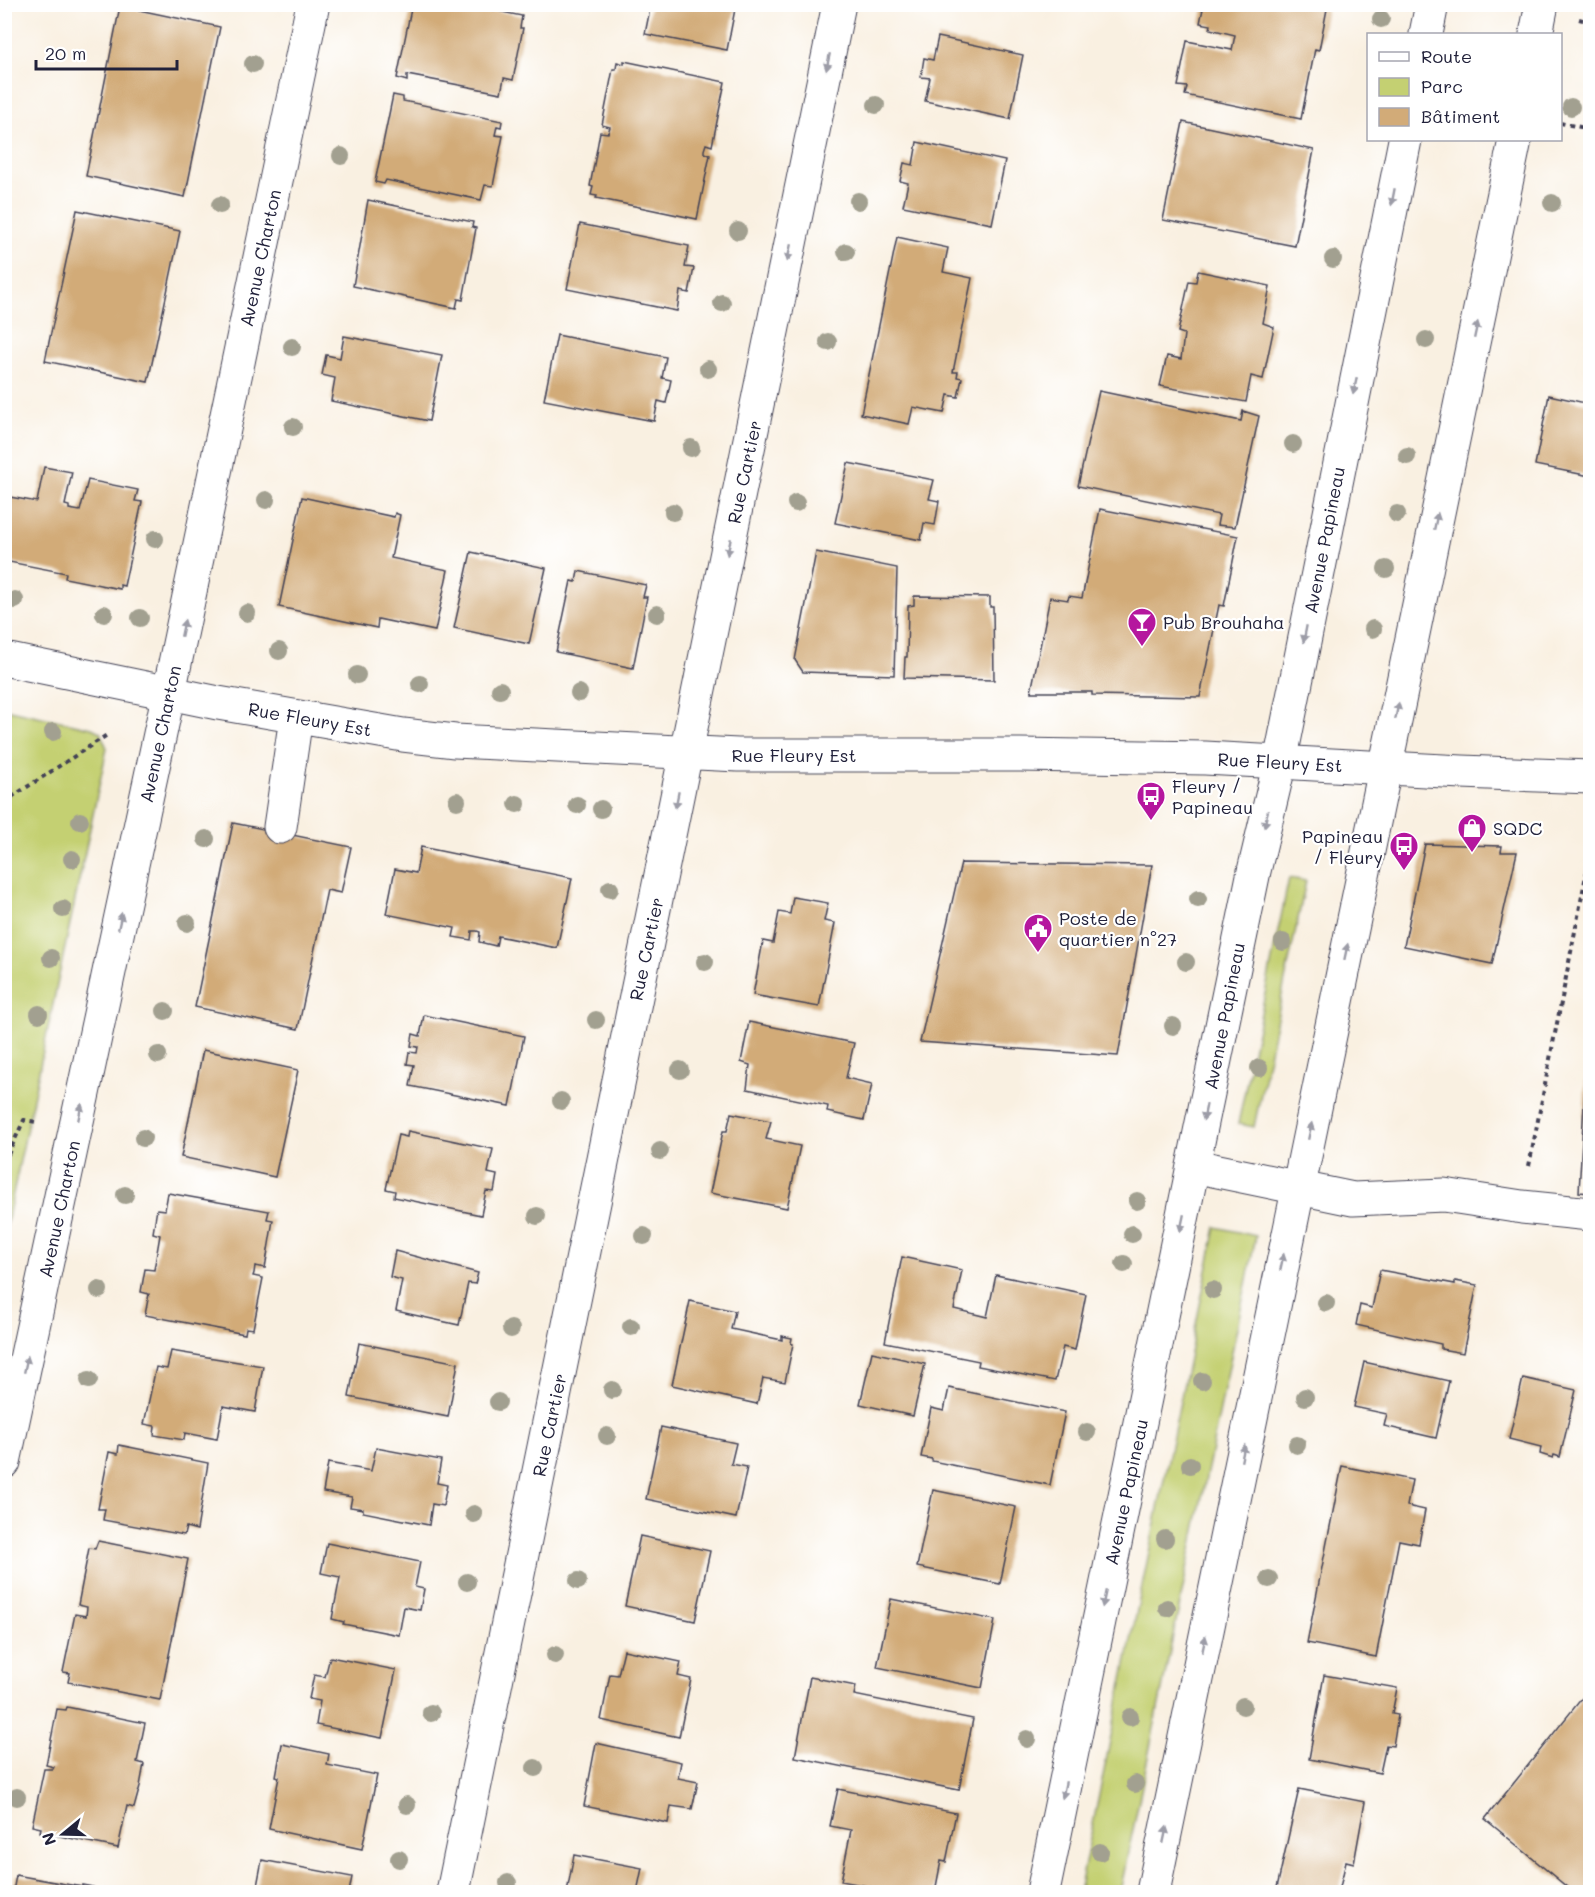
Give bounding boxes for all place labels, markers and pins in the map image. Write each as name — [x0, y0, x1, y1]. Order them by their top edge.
bar icon: Pub Brouhaha — [1126, 606, 1158, 648]
place label: Pub Brouhaha — [1163, 610, 1285, 634]
place label: Fleury / Papineau — [1172, 774, 1253, 819]
bus stop icon: Fleury / Papineau — [1135, 780, 1167, 822]
shop icon: SQDC — [1456, 812, 1488, 854]
place label: SQDC — [1493, 816, 1543, 840]
place label: Papineau / Fleury — [1302, 824, 1383, 869]
bus stop icon: Papineau / Fleury — [1388, 830, 1420, 872]
place label: Poste de quartier n°27 — [1059, 906, 1177, 951]
public building icon: Poste de quartier n°27 — [1022, 912, 1054, 954]

